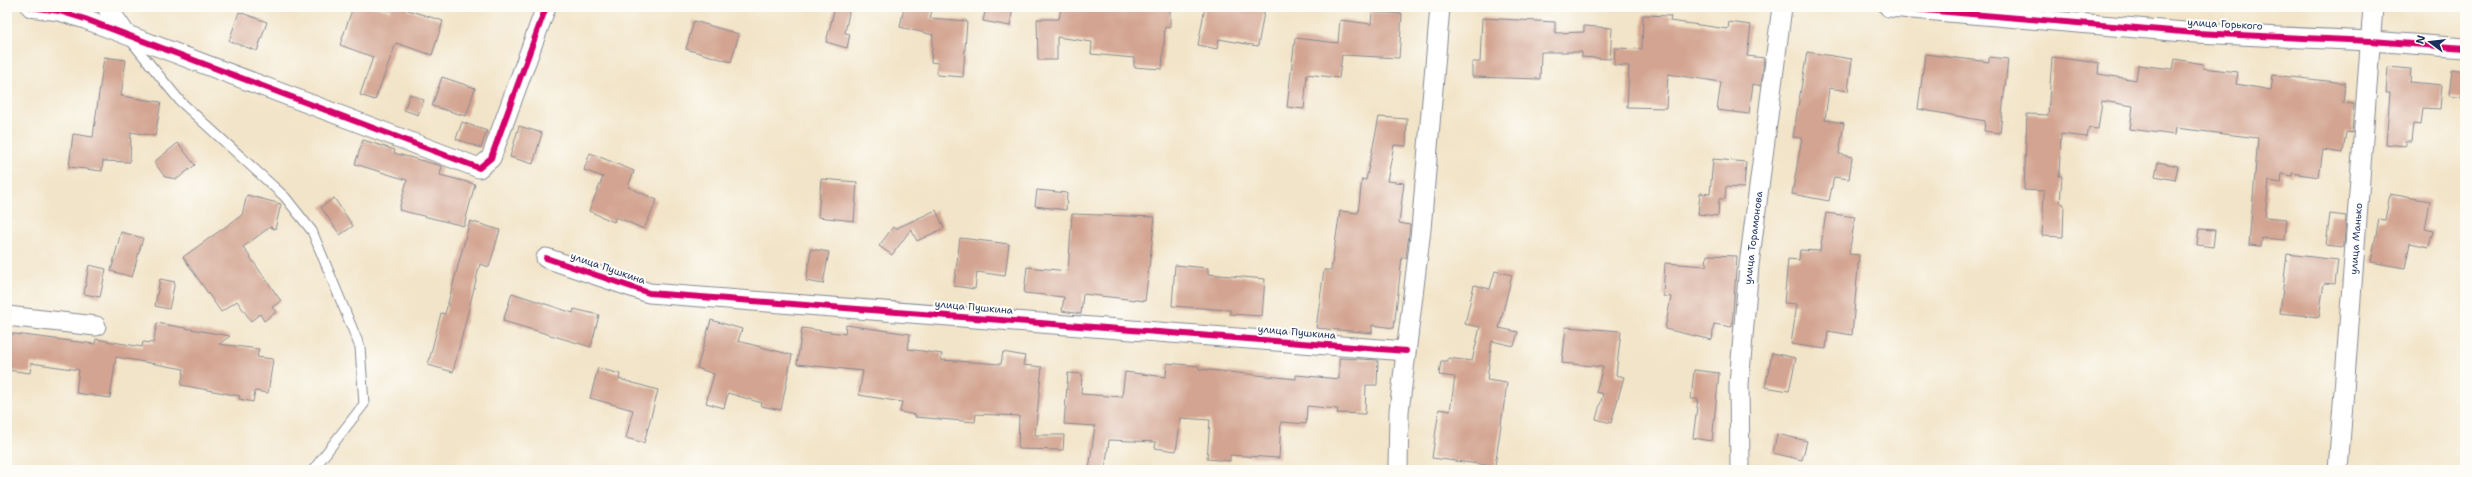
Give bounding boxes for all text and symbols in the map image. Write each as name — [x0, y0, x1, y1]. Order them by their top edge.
street label: улица Горького — [2187, 16, 2263, 32]
north arrow — [2410, 22, 2450, 62]
text: N — [2412, 33, 2429, 46]
street label: улица Торамонова — [1741, 189, 1765, 285]
street label: улица Манько — [2346, 202, 2365, 275]
street label: улица Пушкина — [569, 249, 648, 287]
street label: улица Пушкина — [934, 297, 1014, 317]
street label: улица Пушкина — [1257, 322, 1337, 342]

